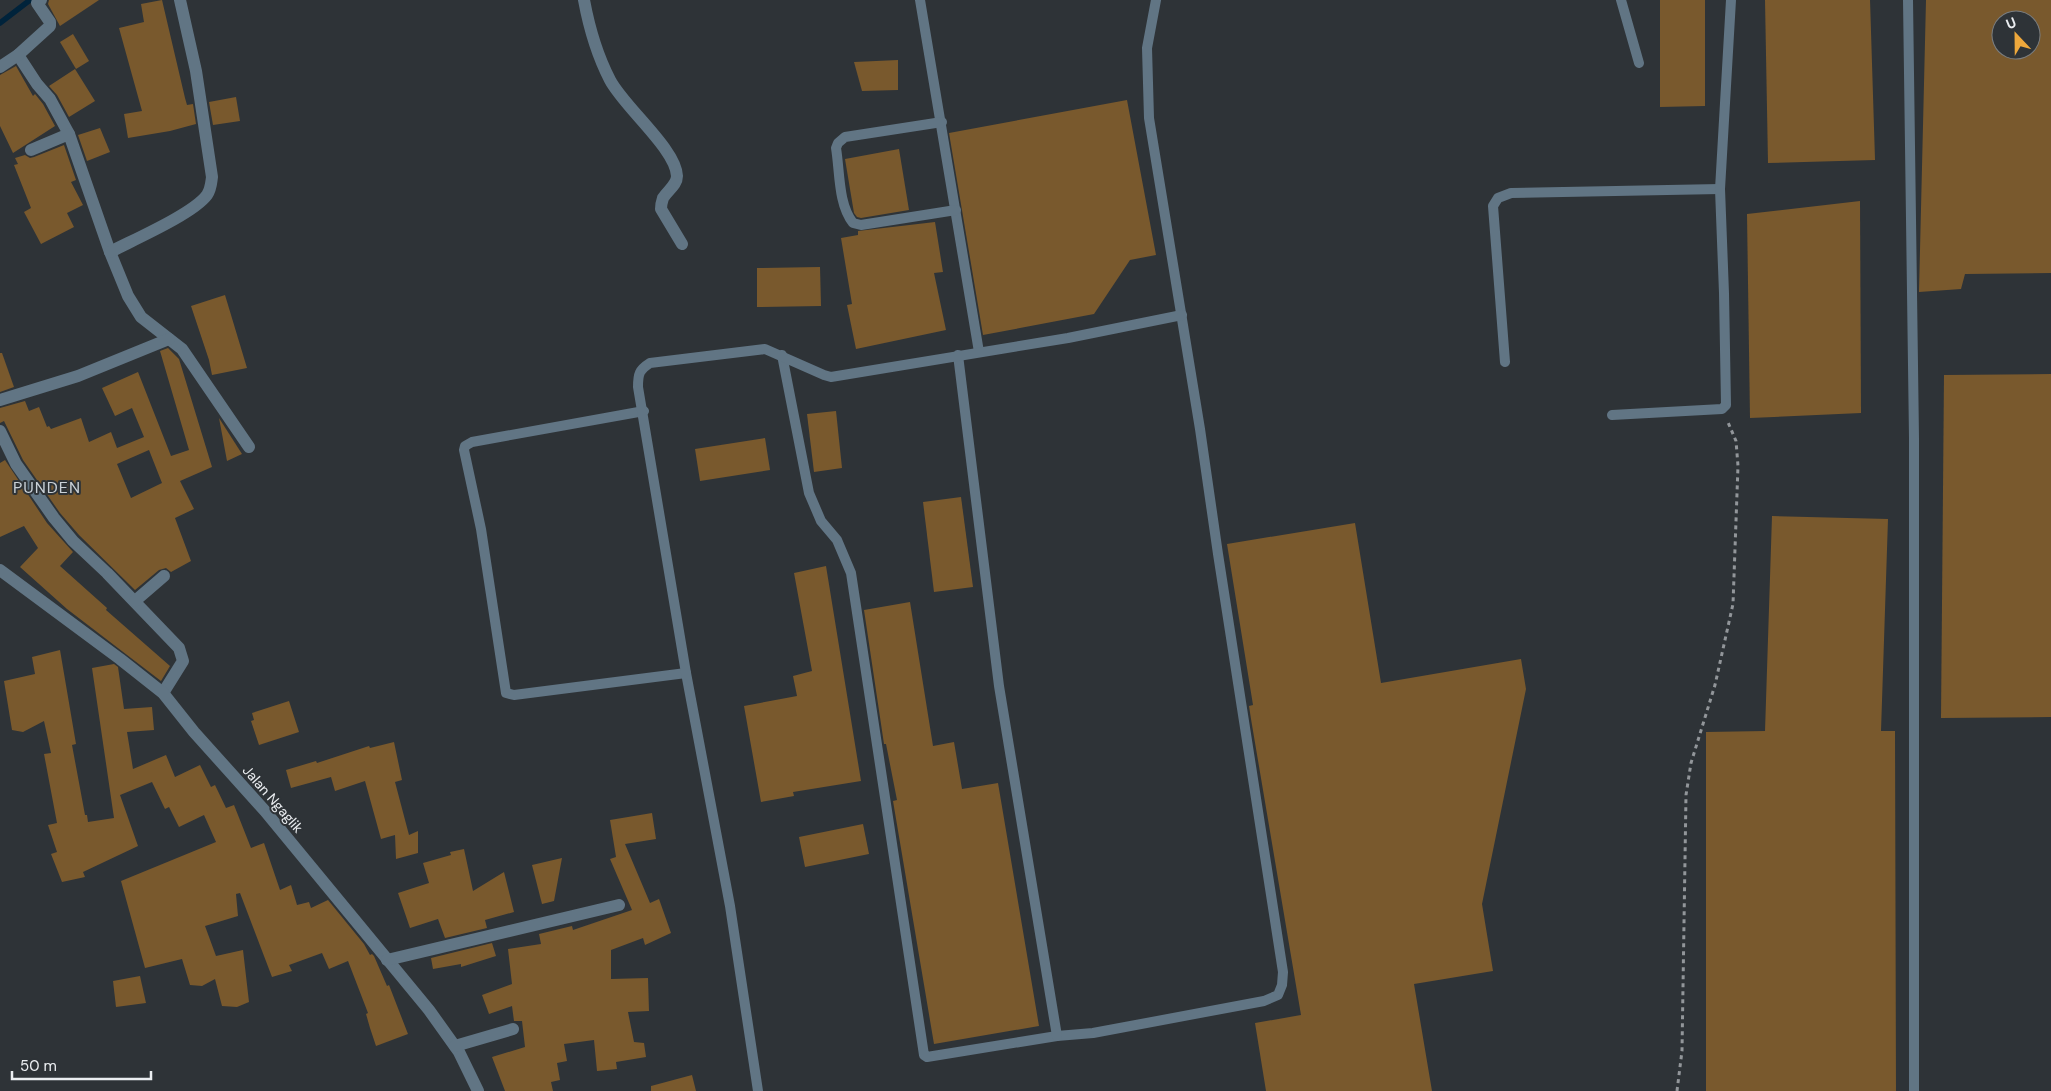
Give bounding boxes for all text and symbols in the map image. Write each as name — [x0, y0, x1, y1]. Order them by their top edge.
north arrow — [1991, 10, 2041, 60]
text: U — [2003, 13, 2019, 33]
district label: PUNDEN — [13, 477, 81, 498]
street label: Jalan Ngaglik — [239, 762, 307, 836]
scale bar — [12, 1048, 151, 1080]
text: 50 m — [20, 1056, 57, 1076]

